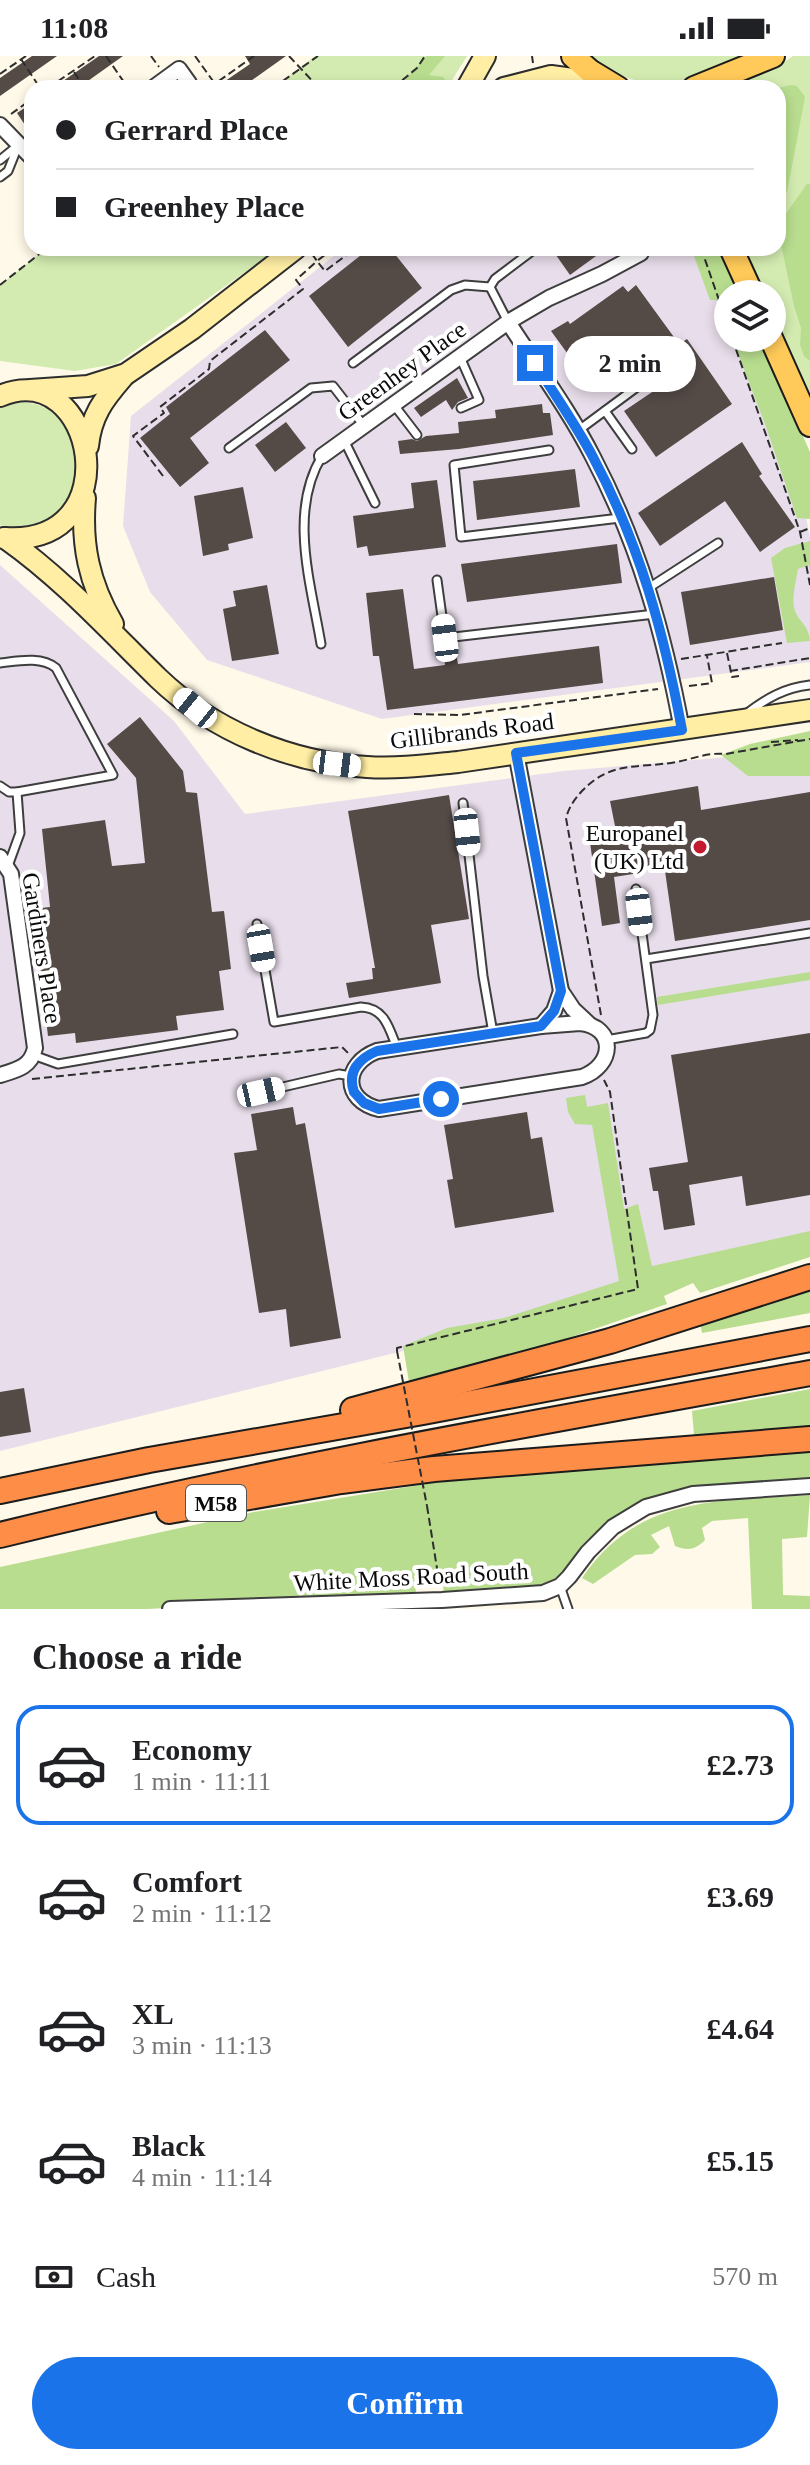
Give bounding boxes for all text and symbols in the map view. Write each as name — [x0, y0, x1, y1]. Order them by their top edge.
text: 11:08 — [40, 11, 108, 44]
text: Gerrard Place — [104, 113, 288, 146]
text: Greenhey Place — [104, 190, 304, 223]
map controls — [714, 280, 786, 352]
button: layers — [714, 280, 786, 352]
street label: Greenhey Place — [333, 316, 471, 426]
callout: 2 min — [563, 335, 695, 391]
route end — [517, 345, 553, 381]
text: 2 min — [599, 349, 661, 378]
car — [430, 613, 460, 663]
car — [169, 684, 221, 732]
street label: Gillibrands Road — [389, 708, 555, 754]
car — [312, 749, 362, 779]
car — [453, 807, 481, 857]
place label: Europanel (UK) Ltd — [585, 820, 684, 874]
marker: Europanel (UK) Ltd — [691, 838, 709, 856]
street label: Gardiners Place — [17, 871, 67, 1025]
car — [624, 887, 654, 937]
car — [245, 922, 277, 974]
car — [235, 1075, 287, 1109]
route start — [423, 1081, 459, 1117]
road number: M58 — [186, 1485, 246, 1521]
street label: White Moss Road South — [293, 1558, 529, 1596]
text: Choose a ride — [32, 1637, 242, 1677]
icon: car — [36, 1729, 108, 1801]
text: Economy — [132, 1733, 252, 1766]
text: £2.73 — [707, 1748, 774, 1781]
text: 1 min · 11:11 — [132, 1767, 271, 1796]
icon: car — [36, 1861, 108, 1933]
text: Comfort — [132, 1865, 242, 1898]
text: £3.69 — [707, 1880, 774, 1913]
text: 2 min · 11:12 — [132, 1899, 272, 1928]
icon: car — [36, 1993, 108, 2065]
text: XL — [132, 1997, 174, 2030]
text: £4.64 — [707, 2012, 774, 2045]
text: 3 min · 11:13 — [132, 2031, 272, 2060]
icon: car — [36, 2125, 108, 2197]
text: Black — [132, 2129, 205, 2162]
text: £5.15 — [707, 2144, 774, 2177]
text: 4 min · 11:14 — [132, 2163, 272, 2192]
icon: cash — [32, 2255, 76, 2299]
text: Cash — [96, 2260, 156, 2293]
text: 570 m — [712, 2262, 778, 2291]
button: Confirm — [32, 2357, 778, 2449]

